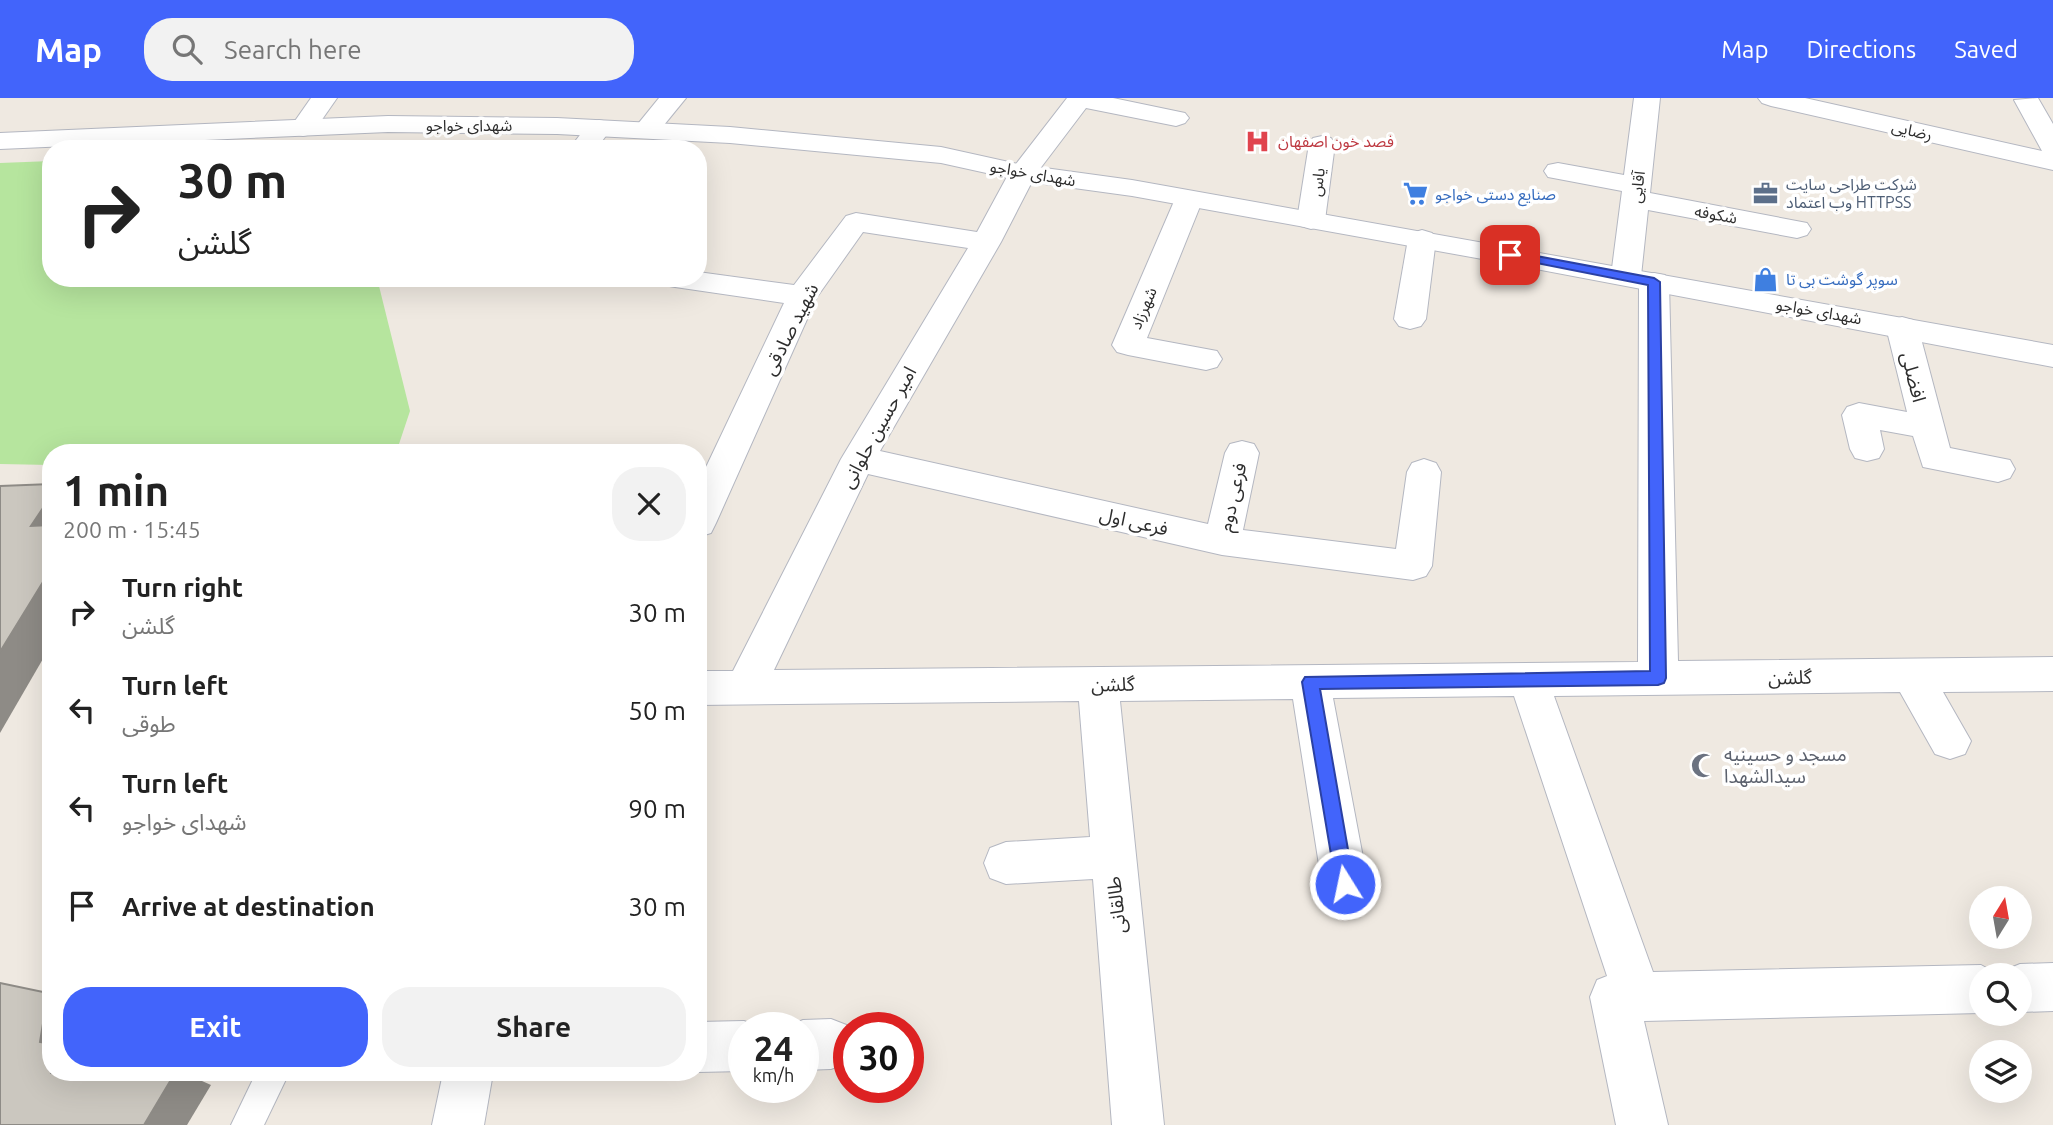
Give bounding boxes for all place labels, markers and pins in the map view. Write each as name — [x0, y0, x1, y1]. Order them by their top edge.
hospital icon: فصد خون اصفهان — [1244, 127, 1272, 155]
place label: فصد خون اصفهان — [1278, 132, 1394, 151]
place label: شرکت طراحی سایت وب اعتماد HTTPSS — [1786, 175, 1917, 212]
office icon: شرکت طراحی سایت وب اعتماد HTTPSS — [1752, 179, 1780, 207]
supermarket icon: صنایع دستی خواجو — [1401, 180, 1429, 208]
place label: صنایع دستی خواجو — [1435, 185, 1556, 207]
pin — [1480, 225, 1540, 285]
shop icon: سوپر گوشت بی تا — [1752, 265, 1780, 293]
place label: سوپر گوشت بی تا — [1786, 270, 1898, 290]
place label: مسجد و حسینیه سیدالشهدا — [1724, 743, 1847, 787]
mosque icon: مسجد و حسینیه سیدالشهدا — [1690, 751, 1718, 779]

